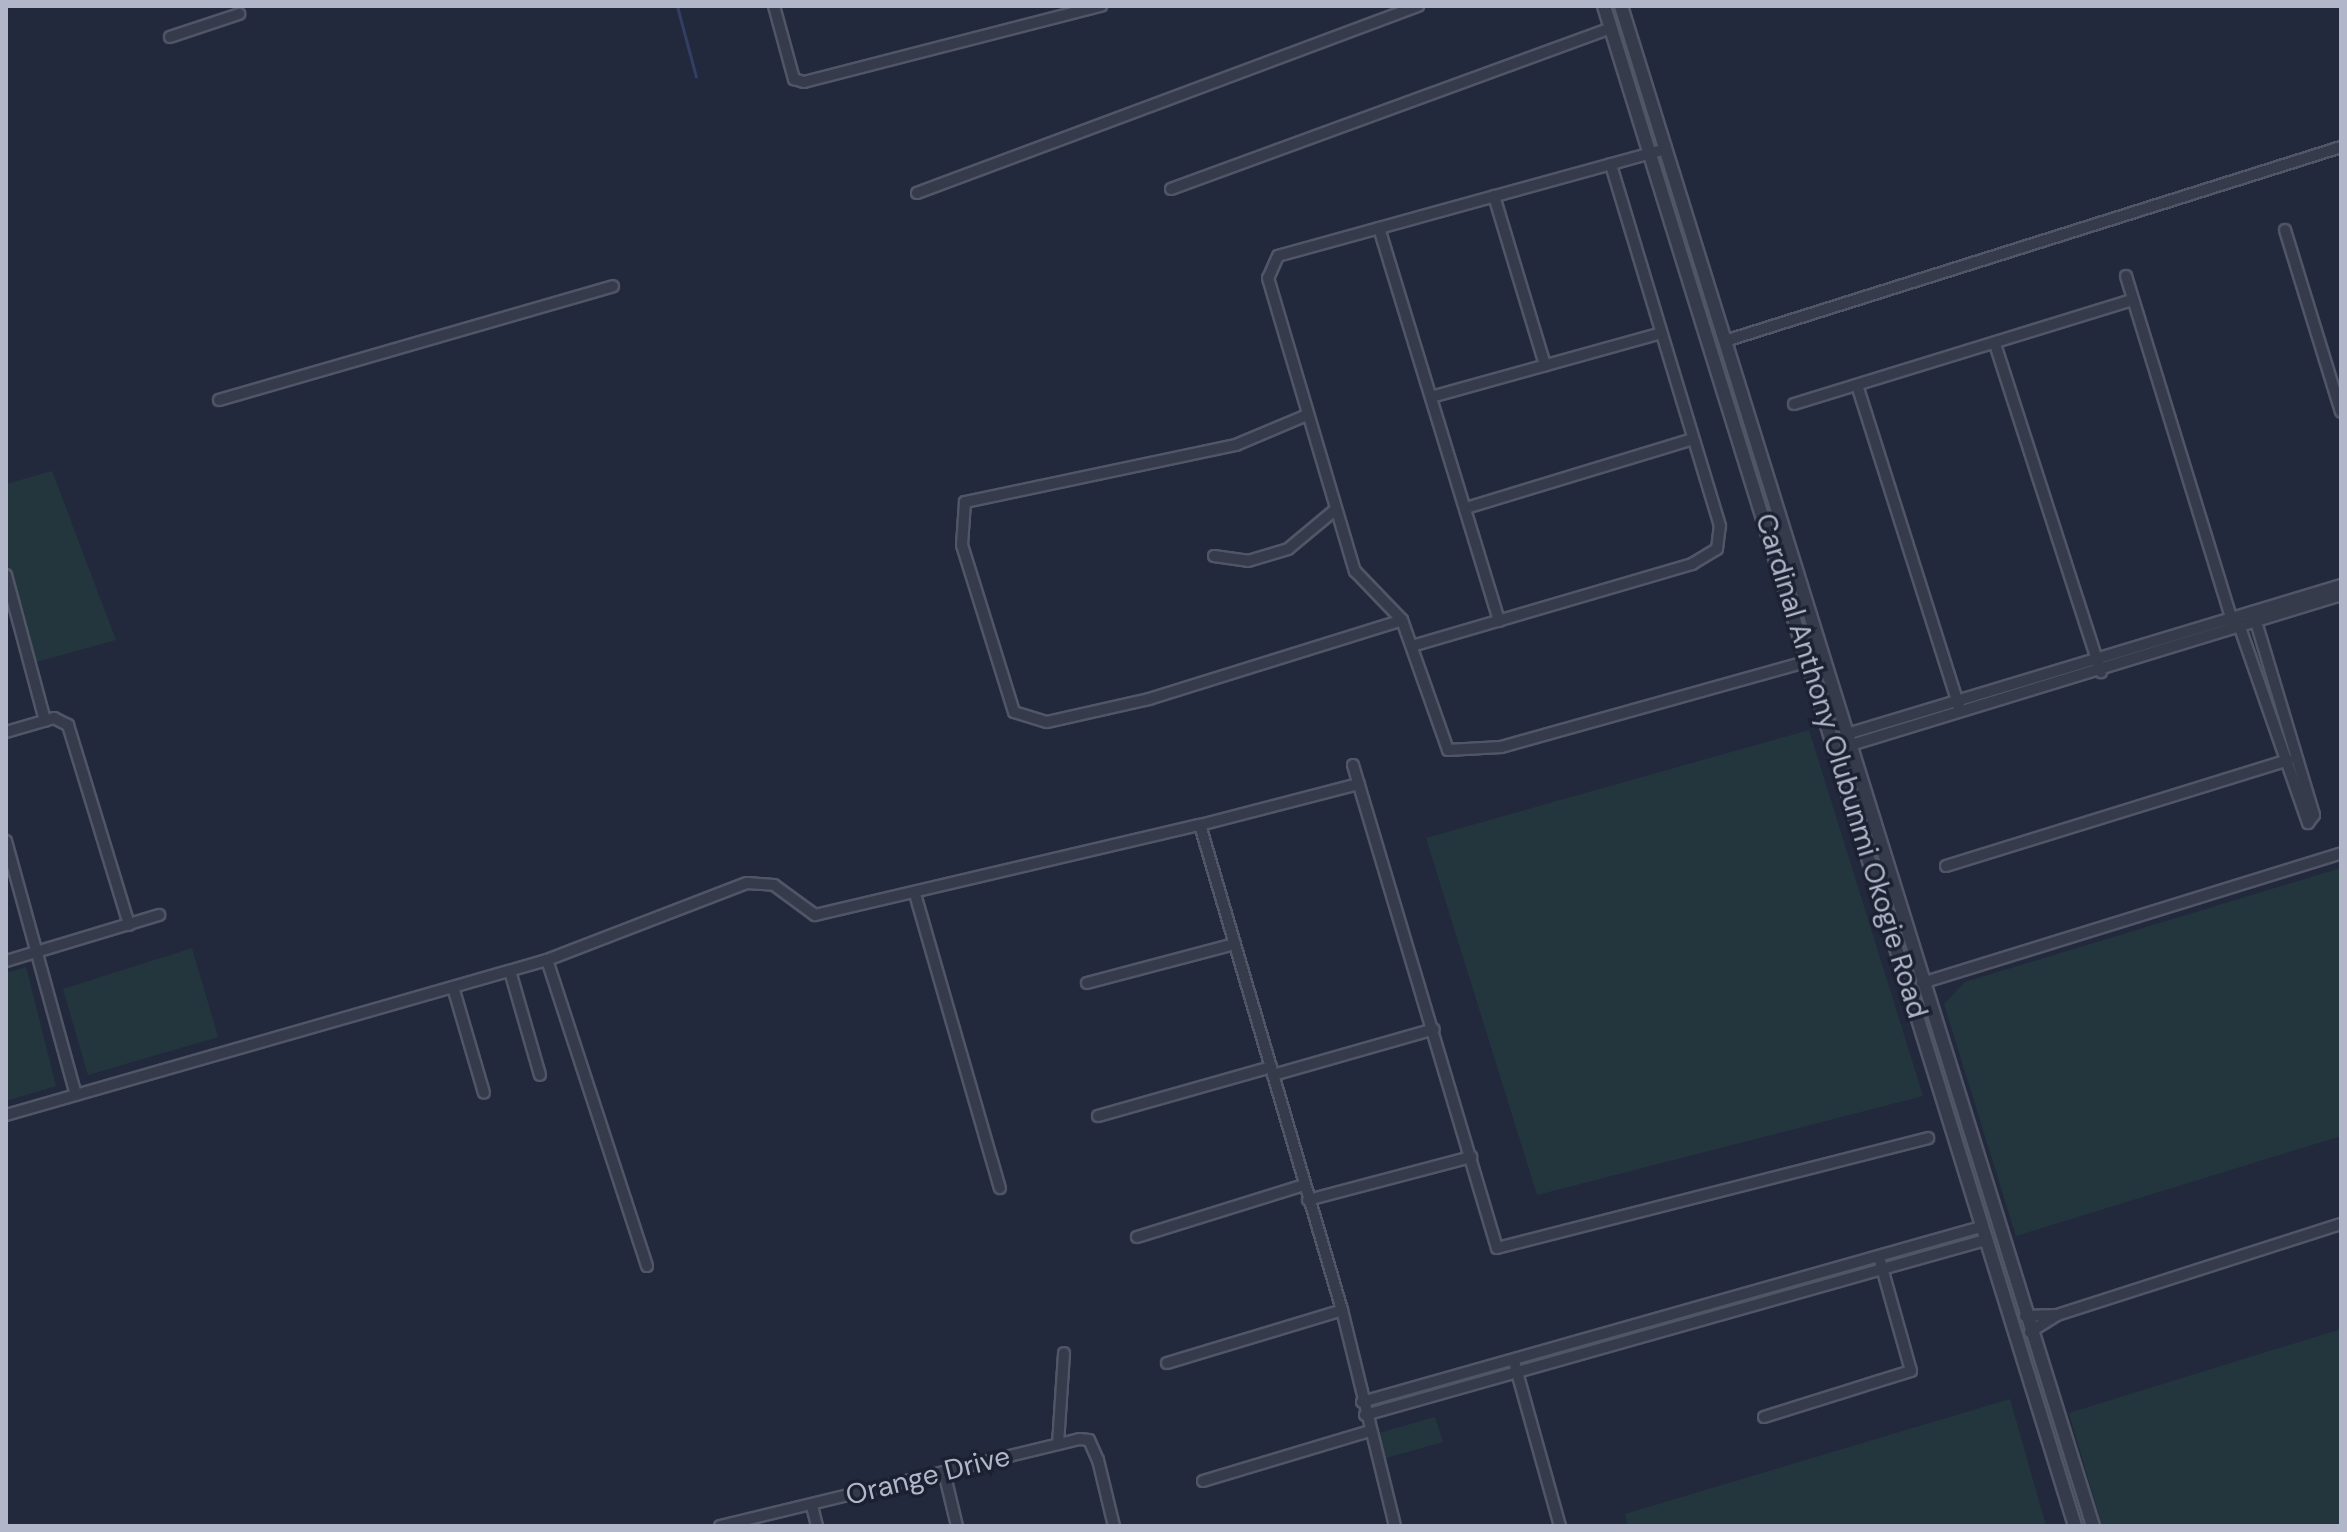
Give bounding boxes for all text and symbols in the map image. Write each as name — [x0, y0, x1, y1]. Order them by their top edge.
street label: Cardinal Anthony Olubunmi Okogie Road — [1748, 510, 1934, 1022]
street label: Orange Drive — [842, 1439, 1014, 1513]

